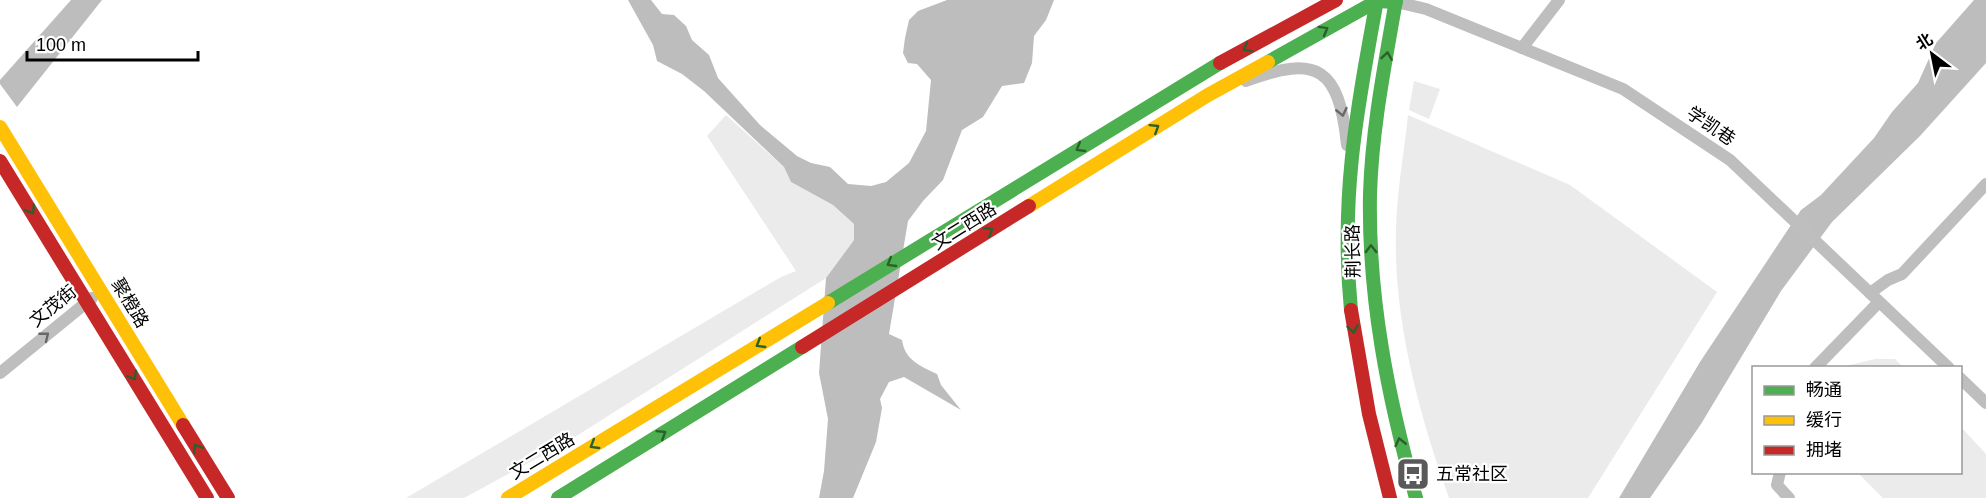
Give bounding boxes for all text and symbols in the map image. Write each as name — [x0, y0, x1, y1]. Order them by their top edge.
scale bar — [27, 24, 198, 62]
north arrow — [1902, 24, 1962, 84]
one-way arrow — [1317, 26, 1328, 37]
text: 北 — [1913, 30, 1936, 53]
text: 100 m — [36, 35, 86, 55]
one-way arrow — [1243, 41, 1253, 52]
one-way arrow — [1381, 51, 1393, 60]
street label: 学凯巷 — [1683, 103, 1739, 149]
one-way arrow — [1335, 107, 1348, 117]
one-way arrow — [1149, 124, 1159, 136]
one-way arrow — [1076, 141, 1086, 153]
street label: 文二西路 — [928, 198, 1000, 254]
one-way arrow — [24, 203, 35, 214]
street label: 荆长路 — [1343, 224, 1363, 278]
one-way arrow — [983, 228, 994, 239]
one-way arrow — [1365, 245, 1377, 254]
one-way arrow — [887, 256, 897, 268]
street label: 聚橙路 — [108, 275, 152, 331]
street label: 文茂街 — [26, 281, 80, 331]
one-way arrow — [1346, 324, 1358, 334]
one-way arrow — [38, 332, 49, 343]
one-way arrow — [756, 336, 766, 348]
legend — [1752, 366, 1962, 474]
one-way arrow — [126, 370, 138, 380]
text: 畅通 — [1806, 380, 1842, 400]
text: 缓行 — [1806, 410, 1842, 430]
street label: 文二西路 — [506, 429, 578, 483]
one-way arrow — [656, 430, 666, 442]
one-way arrow — [1394, 437, 1407, 447]
one-way arrow — [590, 438, 600, 450]
text: 拥堵 — [1806, 440, 1842, 460]
one-way arrow — [193, 444, 205, 454]
bus stop icon: 五常社区 — [1395, 456, 1431, 492]
place label: 五常社区 — [1436, 464, 1508, 484]

